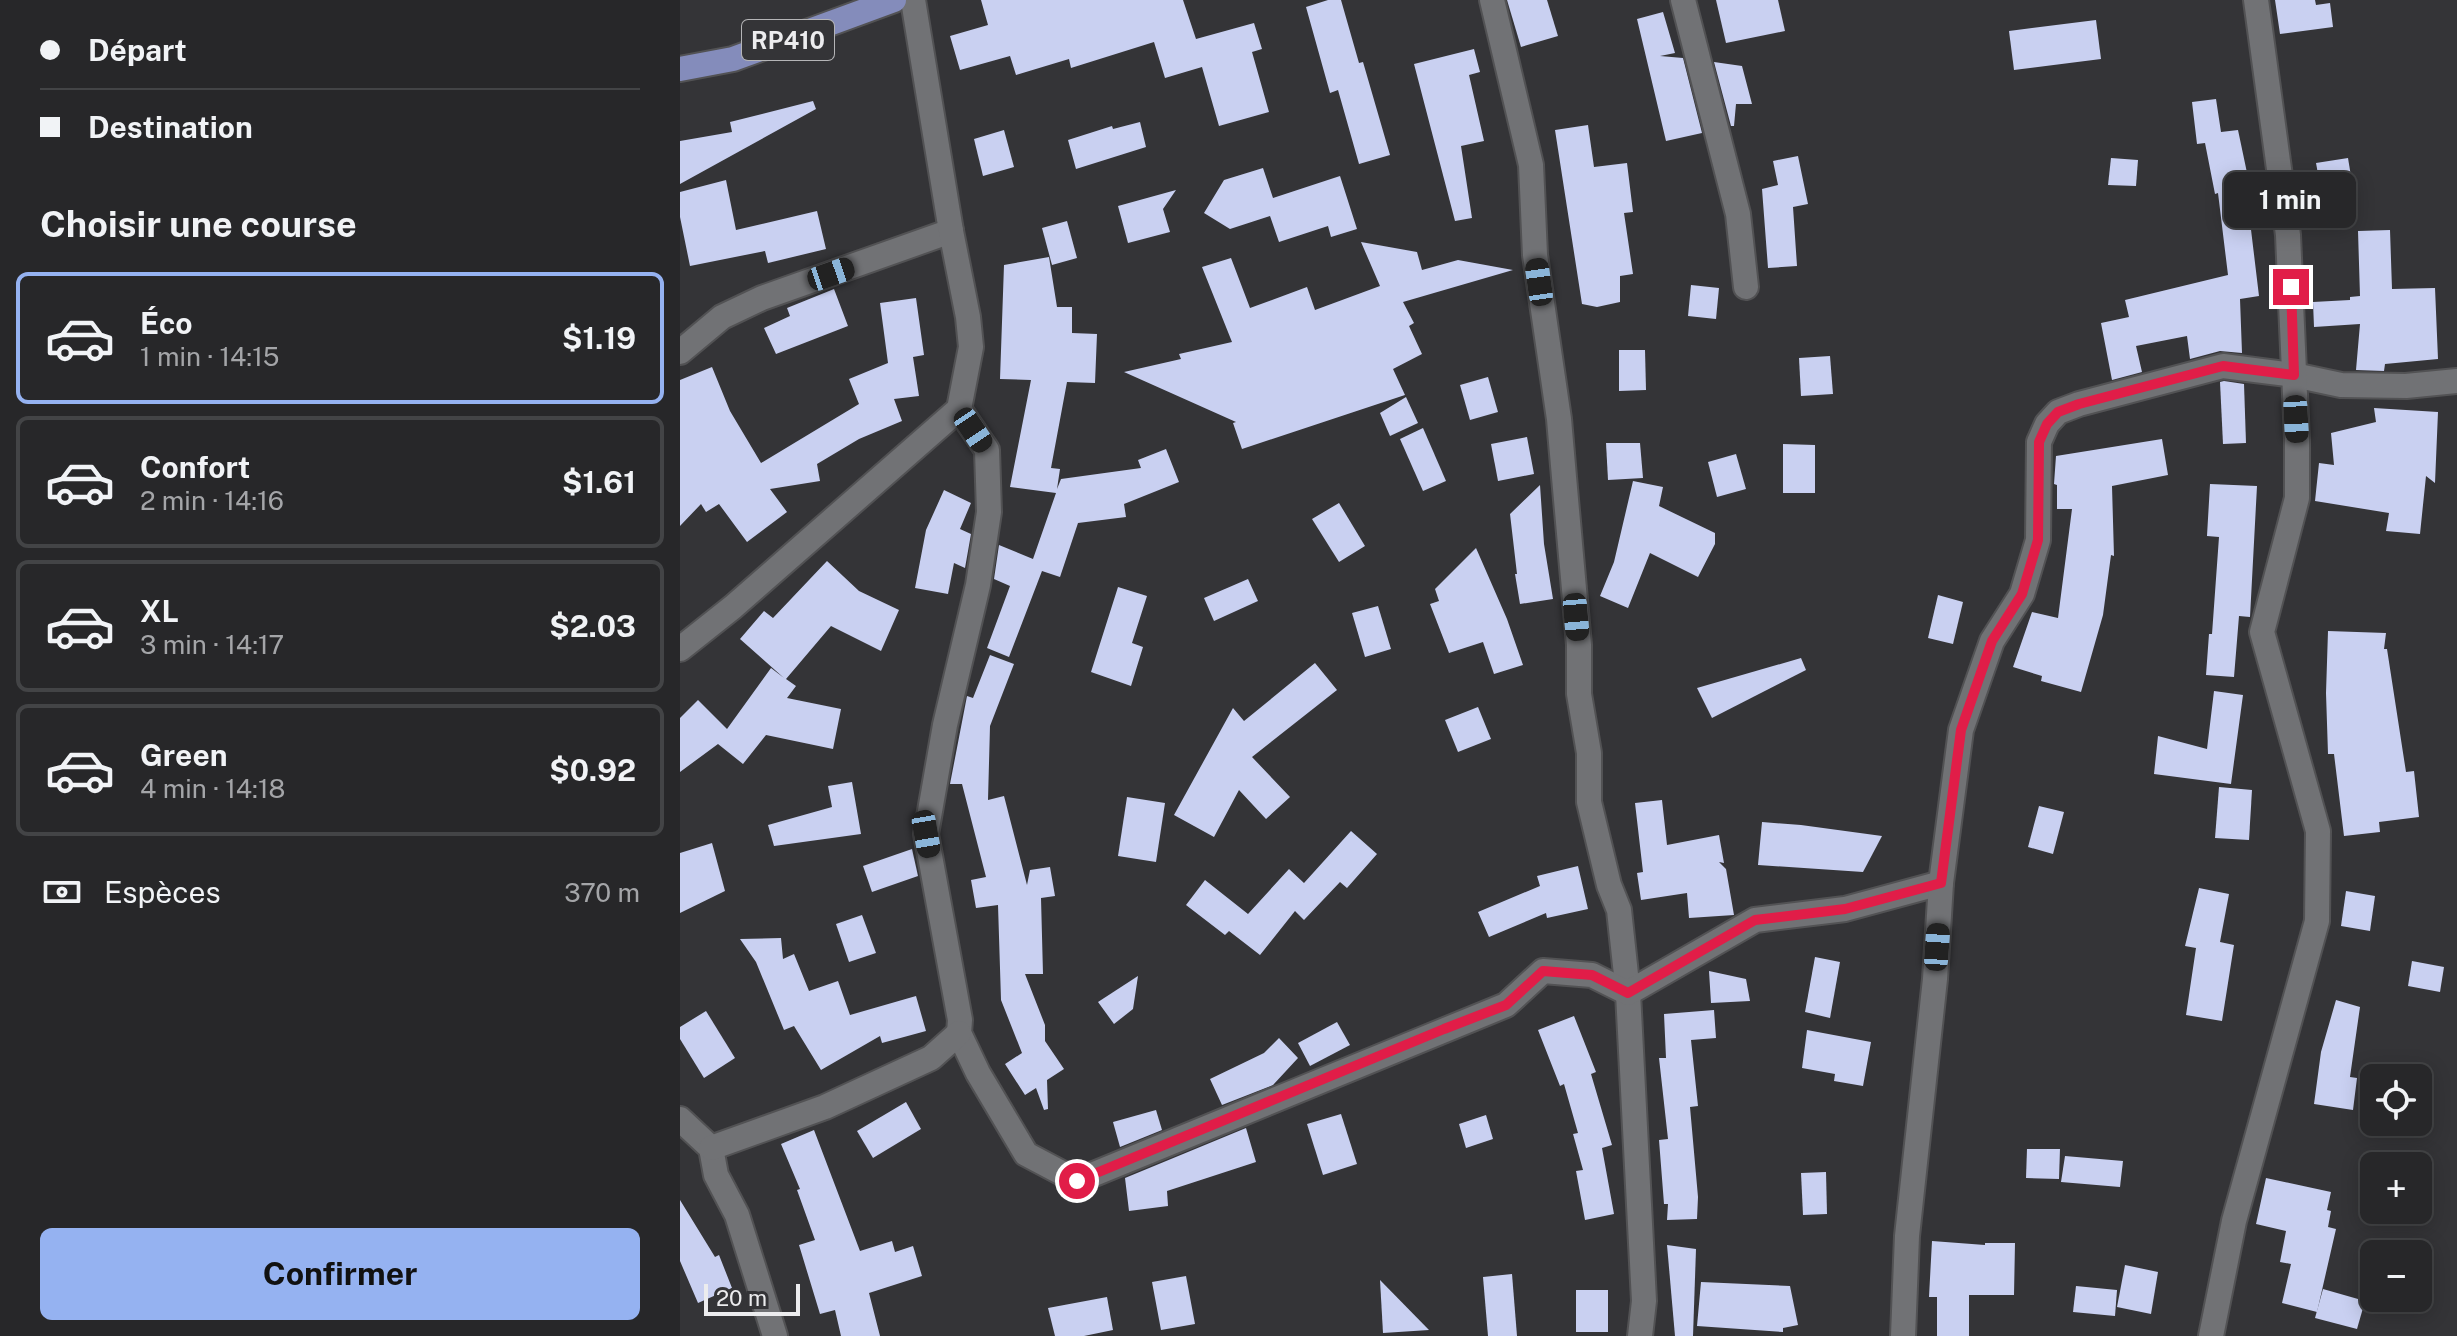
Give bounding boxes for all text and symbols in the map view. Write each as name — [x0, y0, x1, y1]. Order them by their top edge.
road number: RP410 — [742, 20, 834, 60]
text: Départ — [88, 32, 187, 68]
text: Destination — [88, 109, 253, 145]
callout: 1 min — [2225, 171, 2357, 227]
text: 1 min — [2259, 184, 2321, 215]
text: Choisir une course — [40, 203, 357, 245]
car — [804, 255, 858, 293]
car — [1524, 257, 1554, 307]
route end — [2273, 269, 2309, 305]
icon: car — [44, 302, 116, 374]
text: Éco — [140, 305, 193, 341]
text: $1.19 — [562, 320, 636, 356]
text: 1 min · 14:15 — [140, 341, 279, 372]
car — [2283, 394, 2309, 444]
car — [950, 403, 996, 457]
icon: car — [44, 446, 116, 518]
text: Confort — [140, 449, 250, 485]
text: $1.61 — [562, 464, 636, 500]
text: 2 min · 14:16 — [140, 485, 284, 516]
icon: car — [44, 590, 116, 662]
car — [1562, 592, 1590, 642]
text: XL — [140, 593, 179, 629]
text: $2.03 — [549, 608, 636, 644]
text: 3 min · 14:17 — [140, 629, 284, 660]
icon: car — [44, 734, 116, 806]
text: Green — [140, 737, 227, 773]
text: $0.92 — [549, 752, 636, 788]
text: 4 min · 14:18 — [140, 773, 285, 804]
car — [910, 808, 942, 860]
icon: cash — [40, 870, 84, 914]
text: Espèces — [104, 874, 221, 910]
text: 370 m — [564, 877, 640, 908]
car — [1923, 922, 1951, 972]
map controls — [2360, 1064, 2432, 1312]
button: locate — [2360, 1064, 2432, 1136]
button: + — [2360, 1152, 2432, 1224]
route start — [1059, 1163, 1095, 1199]
button: Confirmer — [40, 1228, 640, 1320]
button: − — [2360, 1240, 2432, 1312]
scale bar — [704, 1280, 800, 1316]
text: 20 m — [716, 1285, 767, 1311]

